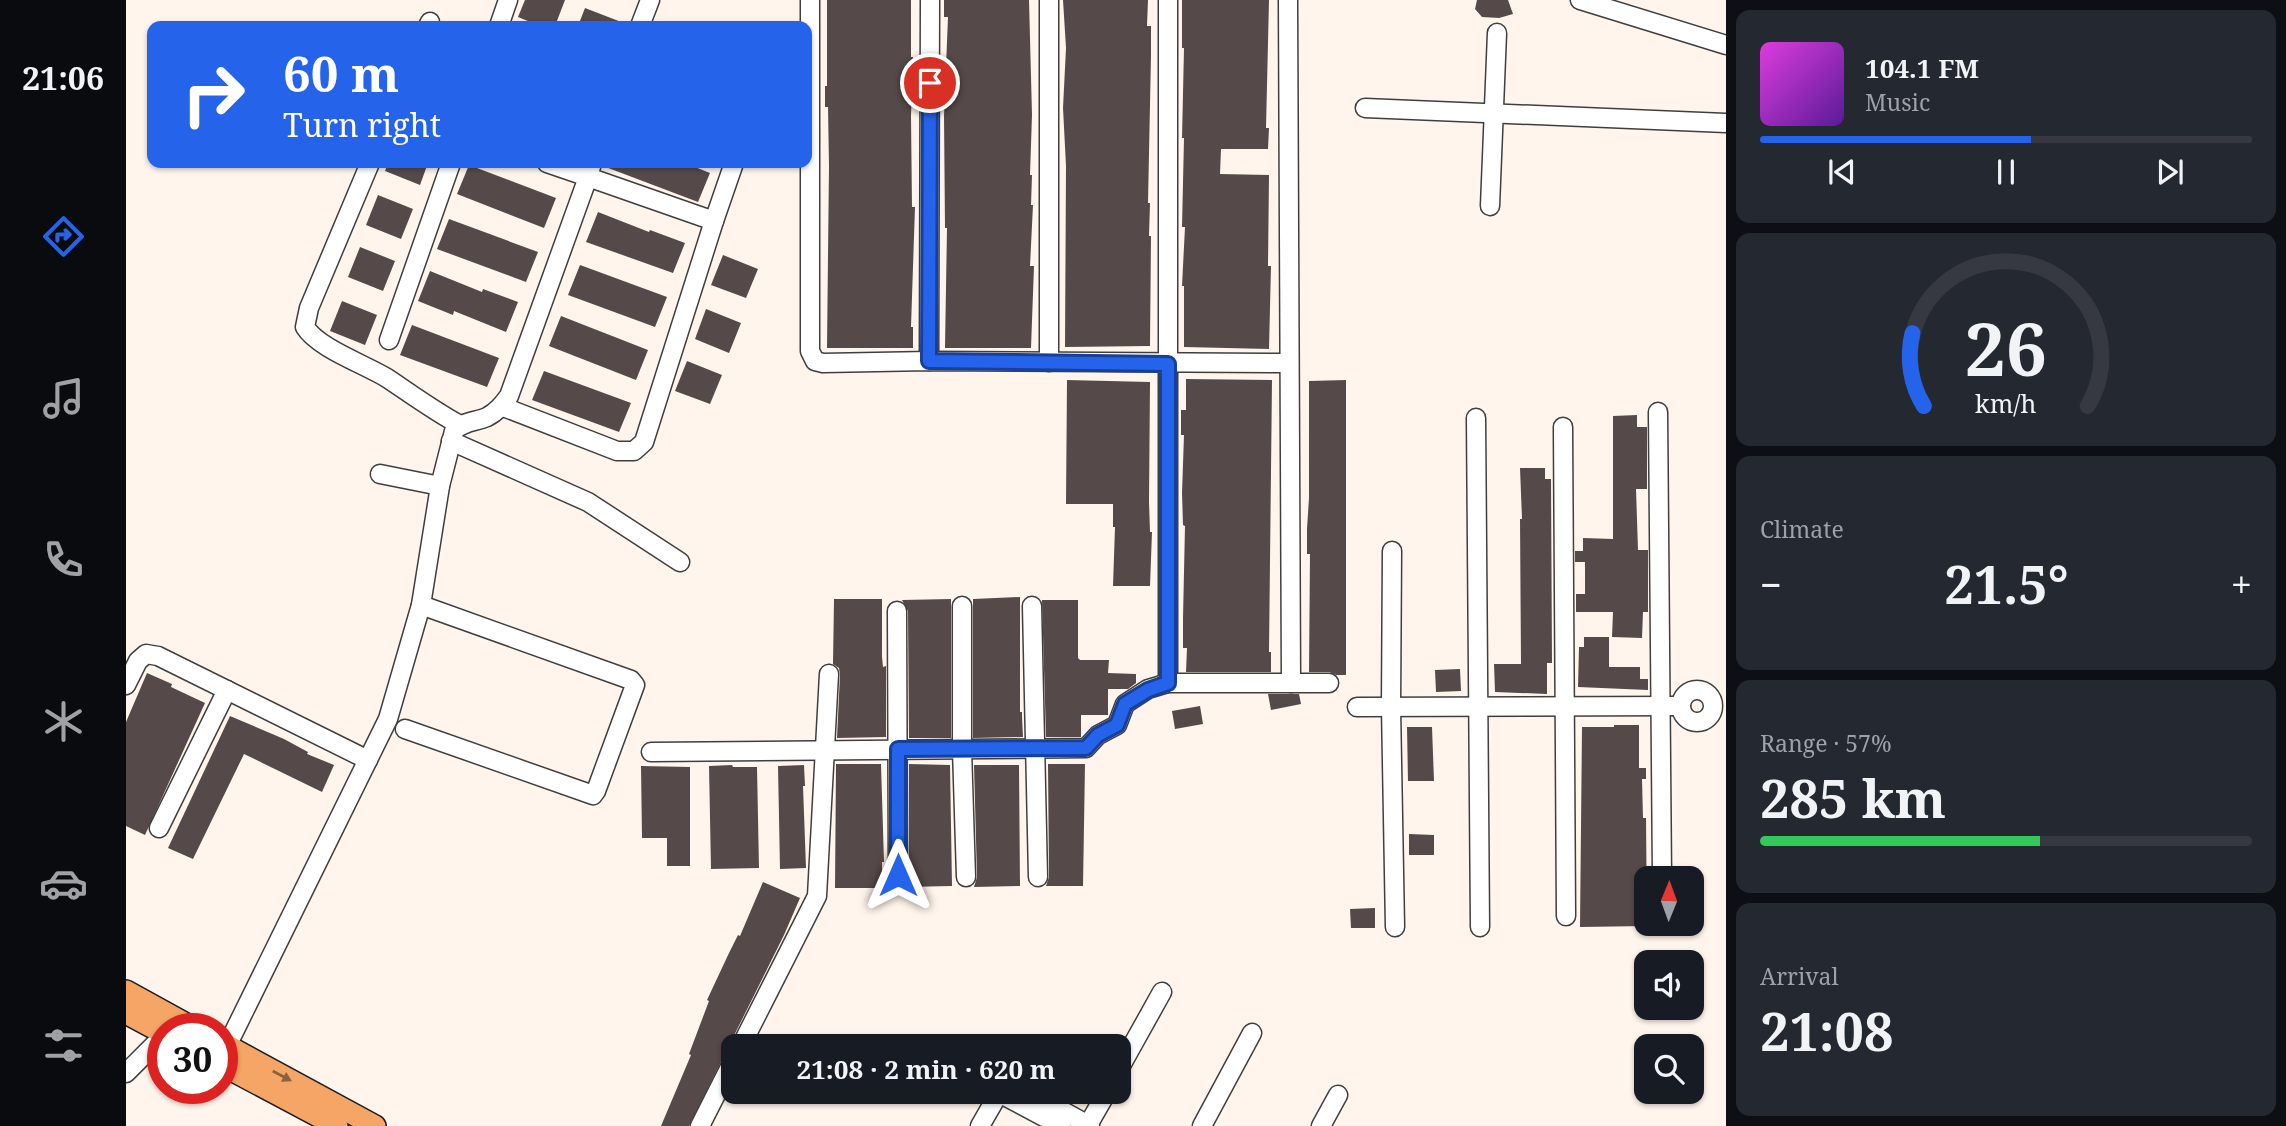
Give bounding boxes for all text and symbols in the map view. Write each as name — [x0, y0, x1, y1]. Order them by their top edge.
text: 60 m — [283, 40, 399, 106]
icon: right — [168, 49, 259, 140]
text: 104.1 FM — [1865, 50, 1979, 86]
pin — [900, 53, 960, 113]
text: 21:06 — [22, 56, 104, 99]
icon: arrive — [911, 64, 949, 102]
text: Music — [1865, 86, 1930, 118]
text: Turn right — [283, 103, 441, 146]
icon: previous — [1823, 153, 1861, 191]
icon: pause — [1987, 153, 2025, 191]
icon: next — [2151, 153, 2189, 191]
icon: directions — [39, 212, 88, 261]
text: 26 — [1965, 298, 2047, 397]
icon: music — [39, 374, 88, 423]
text: km/h — [1975, 386, 2037, 420]
text: Climate — [1760, 513, 1844, 545]
icon: phone — [39, 535, 88, 584]
text: 21.5° — [1944, 548, 2069, 619]
text: − — [1760, 558, 1782, 610]
text: + — [2231, 558, 2252, 610]
icon: climate — [39, 697, 88, 746]
text: Range · 57% — [1760, 727, 1892, 759]
text: 285 km — [1760, 762, 1946, 833]
position arrow — [861, 838, 935, 912]
icon: car — [39, 859, 88, 908]
north arrow — [1634, 866, 1704, 936]
map controls — [1634, 866, 1704, 1104]
button: sound — [1634, 950, 1704, 1020]
text: Arrival — [1760, 960, 1839, 992]
text: 21:08 — [1760, 995, 1893, 1066]
speed limit sign: 30 — [147, 1013, 238, 1104]
icon: filters — [39, 1021, 88, 1070]
button: search — [1634, 1034, 1704, 1104]
text: 21:08 · 2 min · 620 m — [796, 1051, 1056, 1087]
one-way arrow — [273, 1070, 292, 1082]

